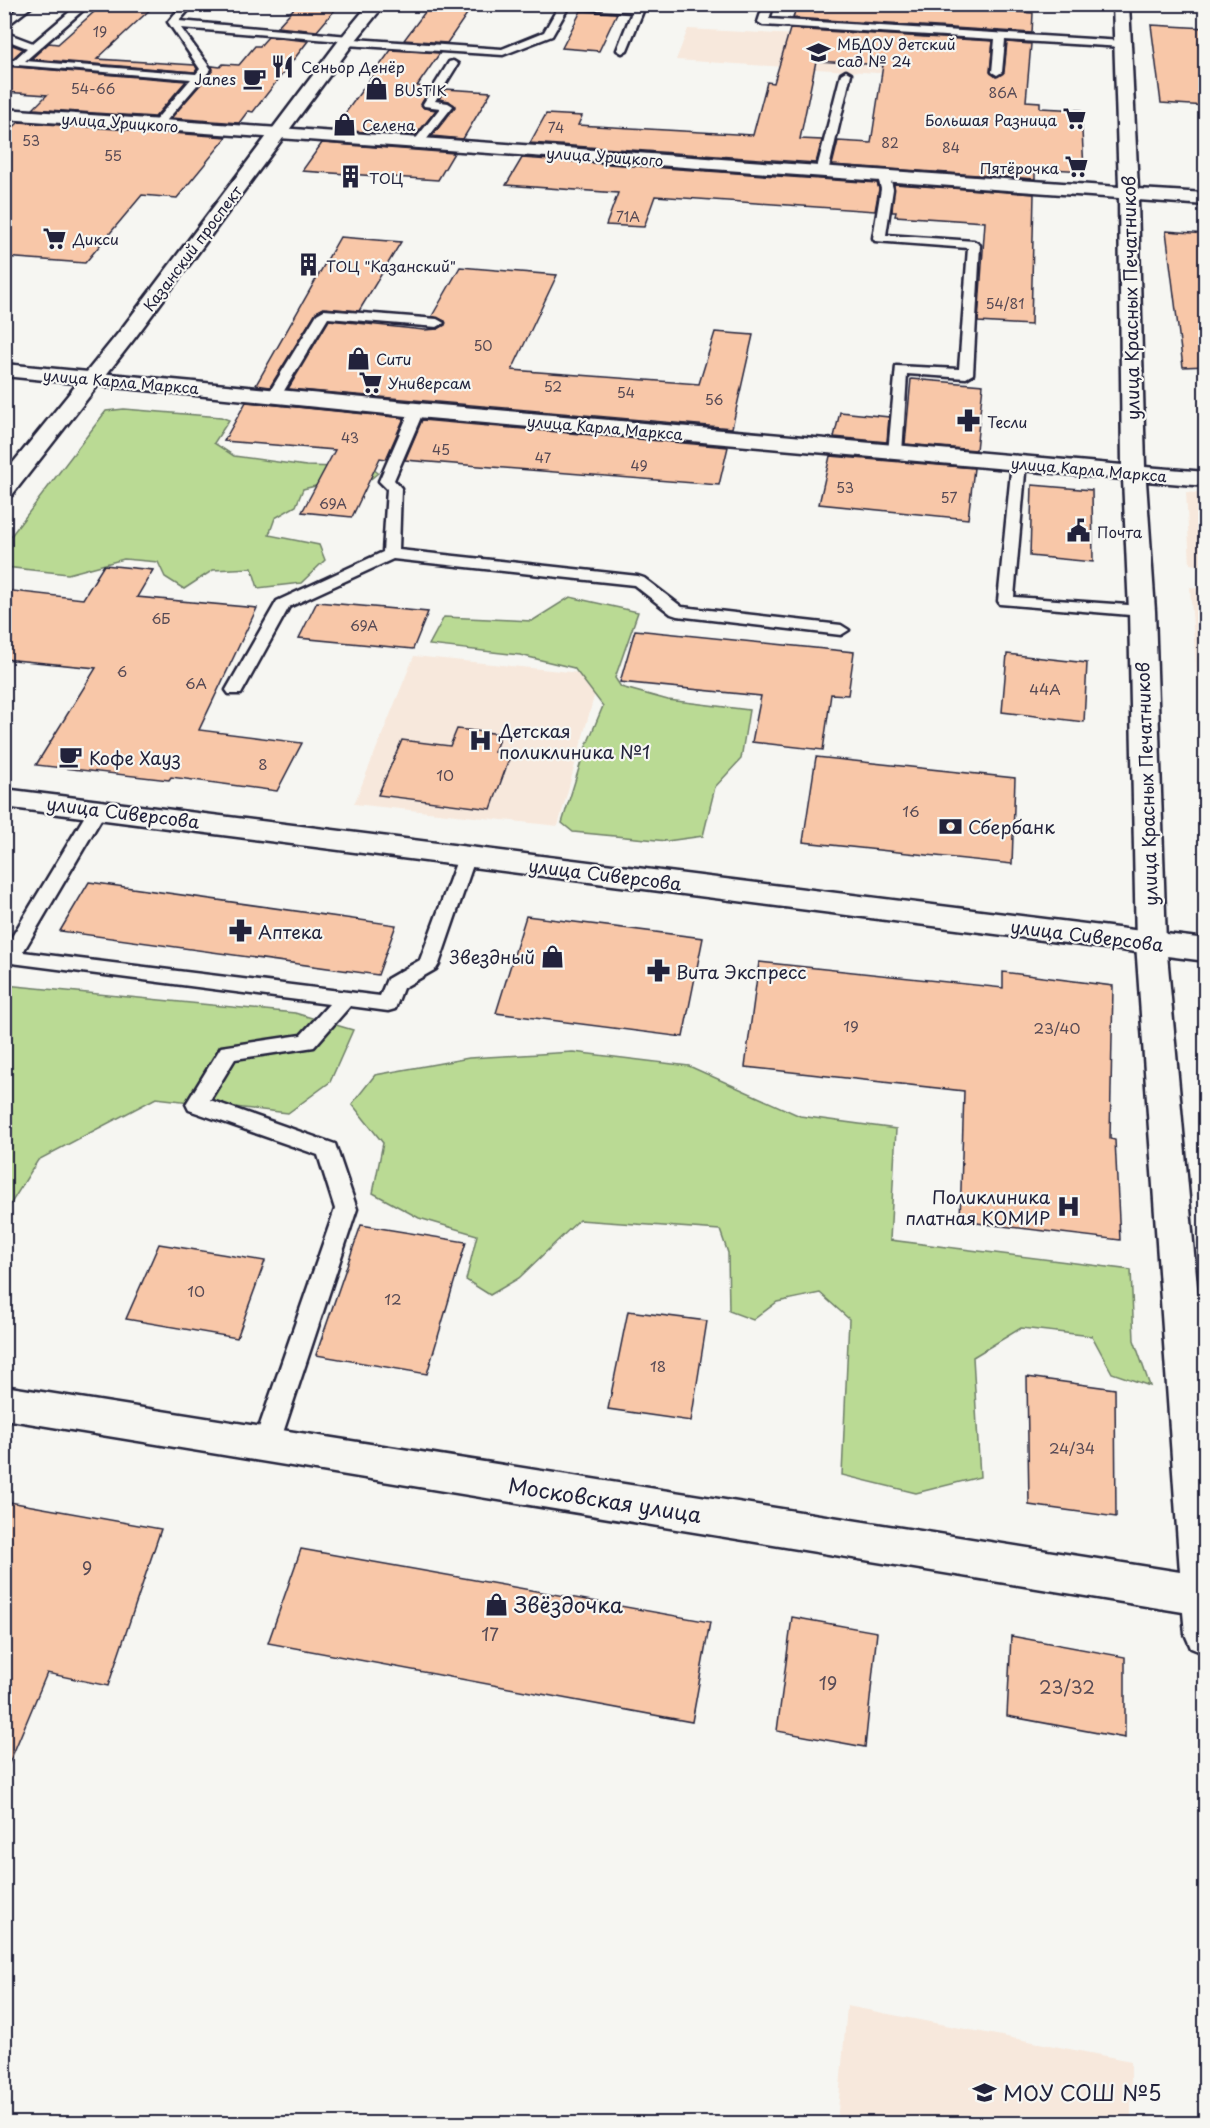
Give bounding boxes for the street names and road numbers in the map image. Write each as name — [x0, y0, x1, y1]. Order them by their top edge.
street label: улица Урицкого — [61, 106, 179, 138]
street label: улица Урицкого — [546, 140, 664, 172]
street label: улица Красных Печатников — [1114, 176, 1146, 420]
street label: Казанский проспект — [137, 180, 247, 316]
street label: улица Карла Маркса — [42, 363, 201, 399]
street label: улица Карла Маркса — [526, 409, 685, 445]
street label: улица Карла Маркса — [1010, 451, 1169, 487]
street label: улица Красных Печатников — [1128, 661, 1164, 907]
street label: улица Сиверсова — [45, 789, 202, 835]
street label: улица Сиверсова — [527, 851, 684, 897]
street label: улица Сиверсова — [1009, 912, 1166, 958]
street label: Московская улица — [506, 1468, 705, 1530]

